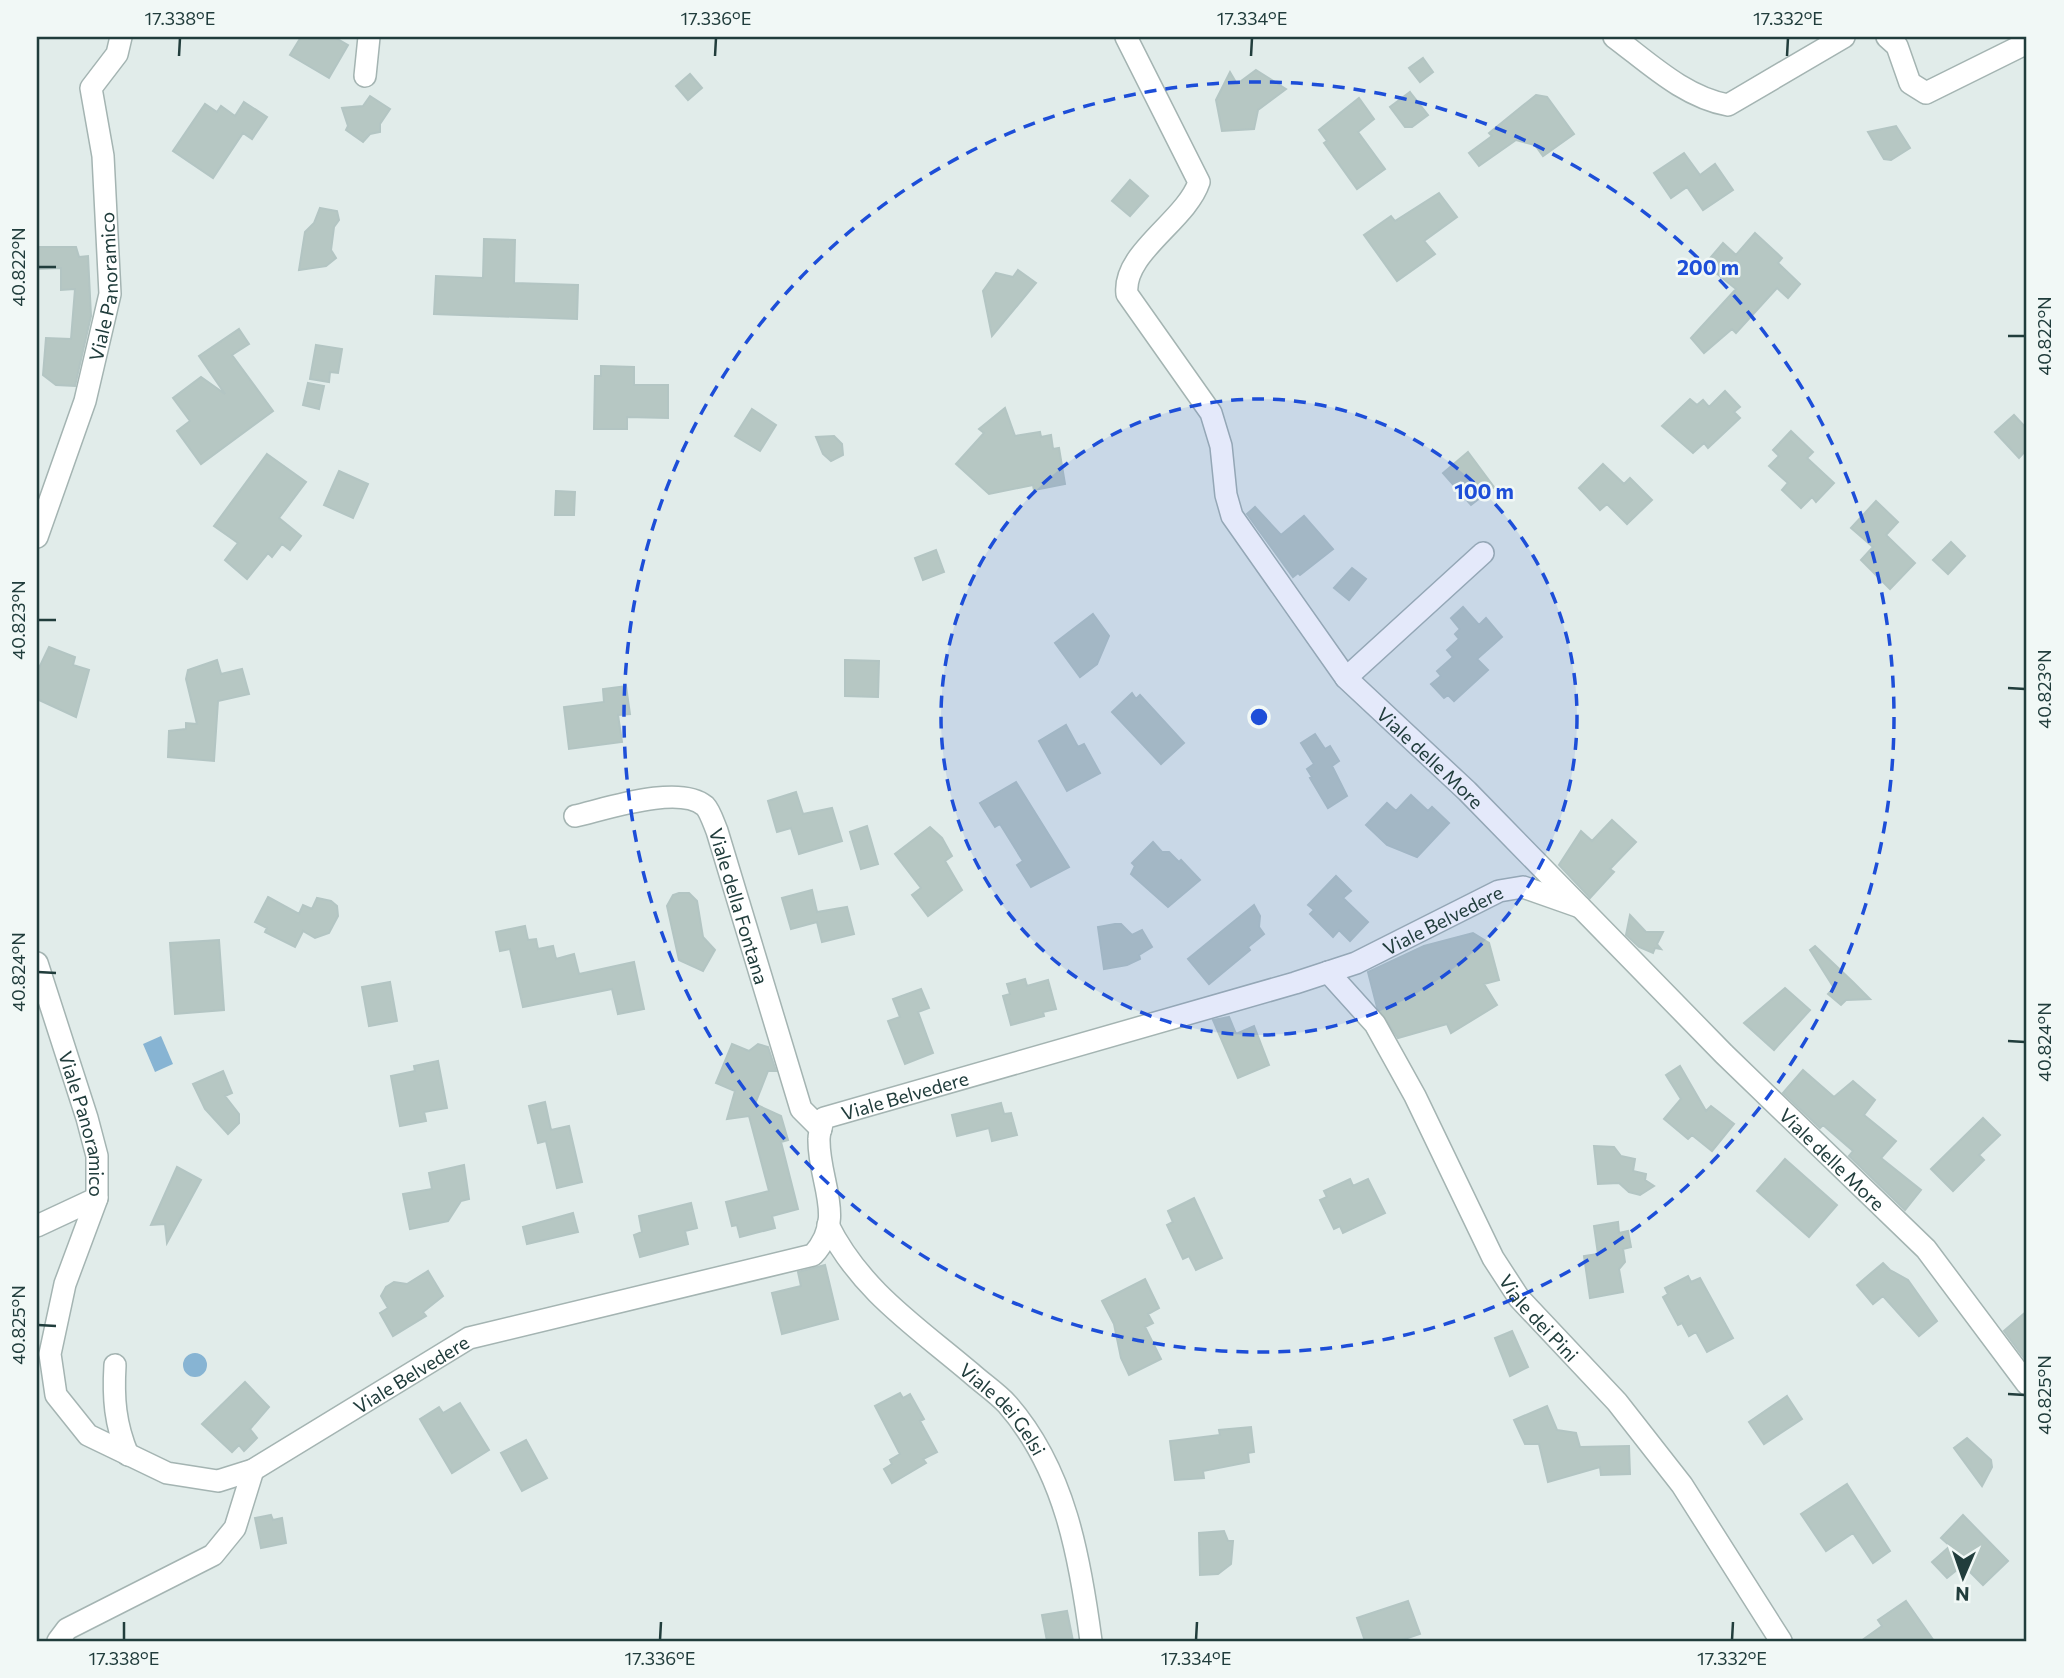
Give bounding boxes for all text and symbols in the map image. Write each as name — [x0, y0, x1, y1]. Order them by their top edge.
text: 17.338°E — [145, 7, 215, 29]
text: 17.336°E — [681, 7, 751, 29]
text: 17.334°E — [1217, 7, 1287, 29]
text: 17.332°E — [1753, 7, 1823, 29]
street label: Viale Panoramico — [83, 212, 121, 363]
text: 40.822°N — [7, 227, 29, 307]
text: 200 m — [1677, 254, 1739, 279]
text: 40.822°N — [2033, 296, 2055, 376]
text: 100 m — [1454, 478, 1514, 503]
text: 40.823°N — [7, 580, 29, 660]
text: 40.823°N — [2033, 649, 2055, 729]
street label: Viale delle More — [1373, 702, 1489, 813]
centre of rings — [1247, 705, 1271, 729]
street label: Viale della Fontana — [705, 825, 774, 987]
street label: Viale Belvedere — [1379, 880, 1506, 959]
text: 40.824°N — [7, 932, 29, 1012]
text: 40.824°N — [2033, 1002, 2055, 1082]
street label: Viale Panoramico — [55, 1048, 109, 1197]
street label: Viale Belvedere — [838, 1066, 971, 1124]
street label: Viale delle More — [1775, 1103, 1890, 1215]
street label: Viale dei Pini — [1495, 1270, 1584, 1366]
text: 40.825°N — [7, 1285, 29, 1365]
street label: Viale Belvedere — [349, 1330, 473, 1418]
text: 40.825°N — [2033, 1355, 2055, 1435]
street label: Viale dei Gelsi — [955, 1357, 1051, 1459]
north arrow — [1927, 1542, 1997, 1612]
text: N — [1955, 1583, 1970, 1606]
text: 17.338°E — [89, 1647, 159, 1669]
text: 17.336°E — [625, 1647, 695, 1669]
text: 17.334°E — [1161, 1647, 1231, 1669]
text: 17.332°E — [1697, 1647, 1767, 1669]

